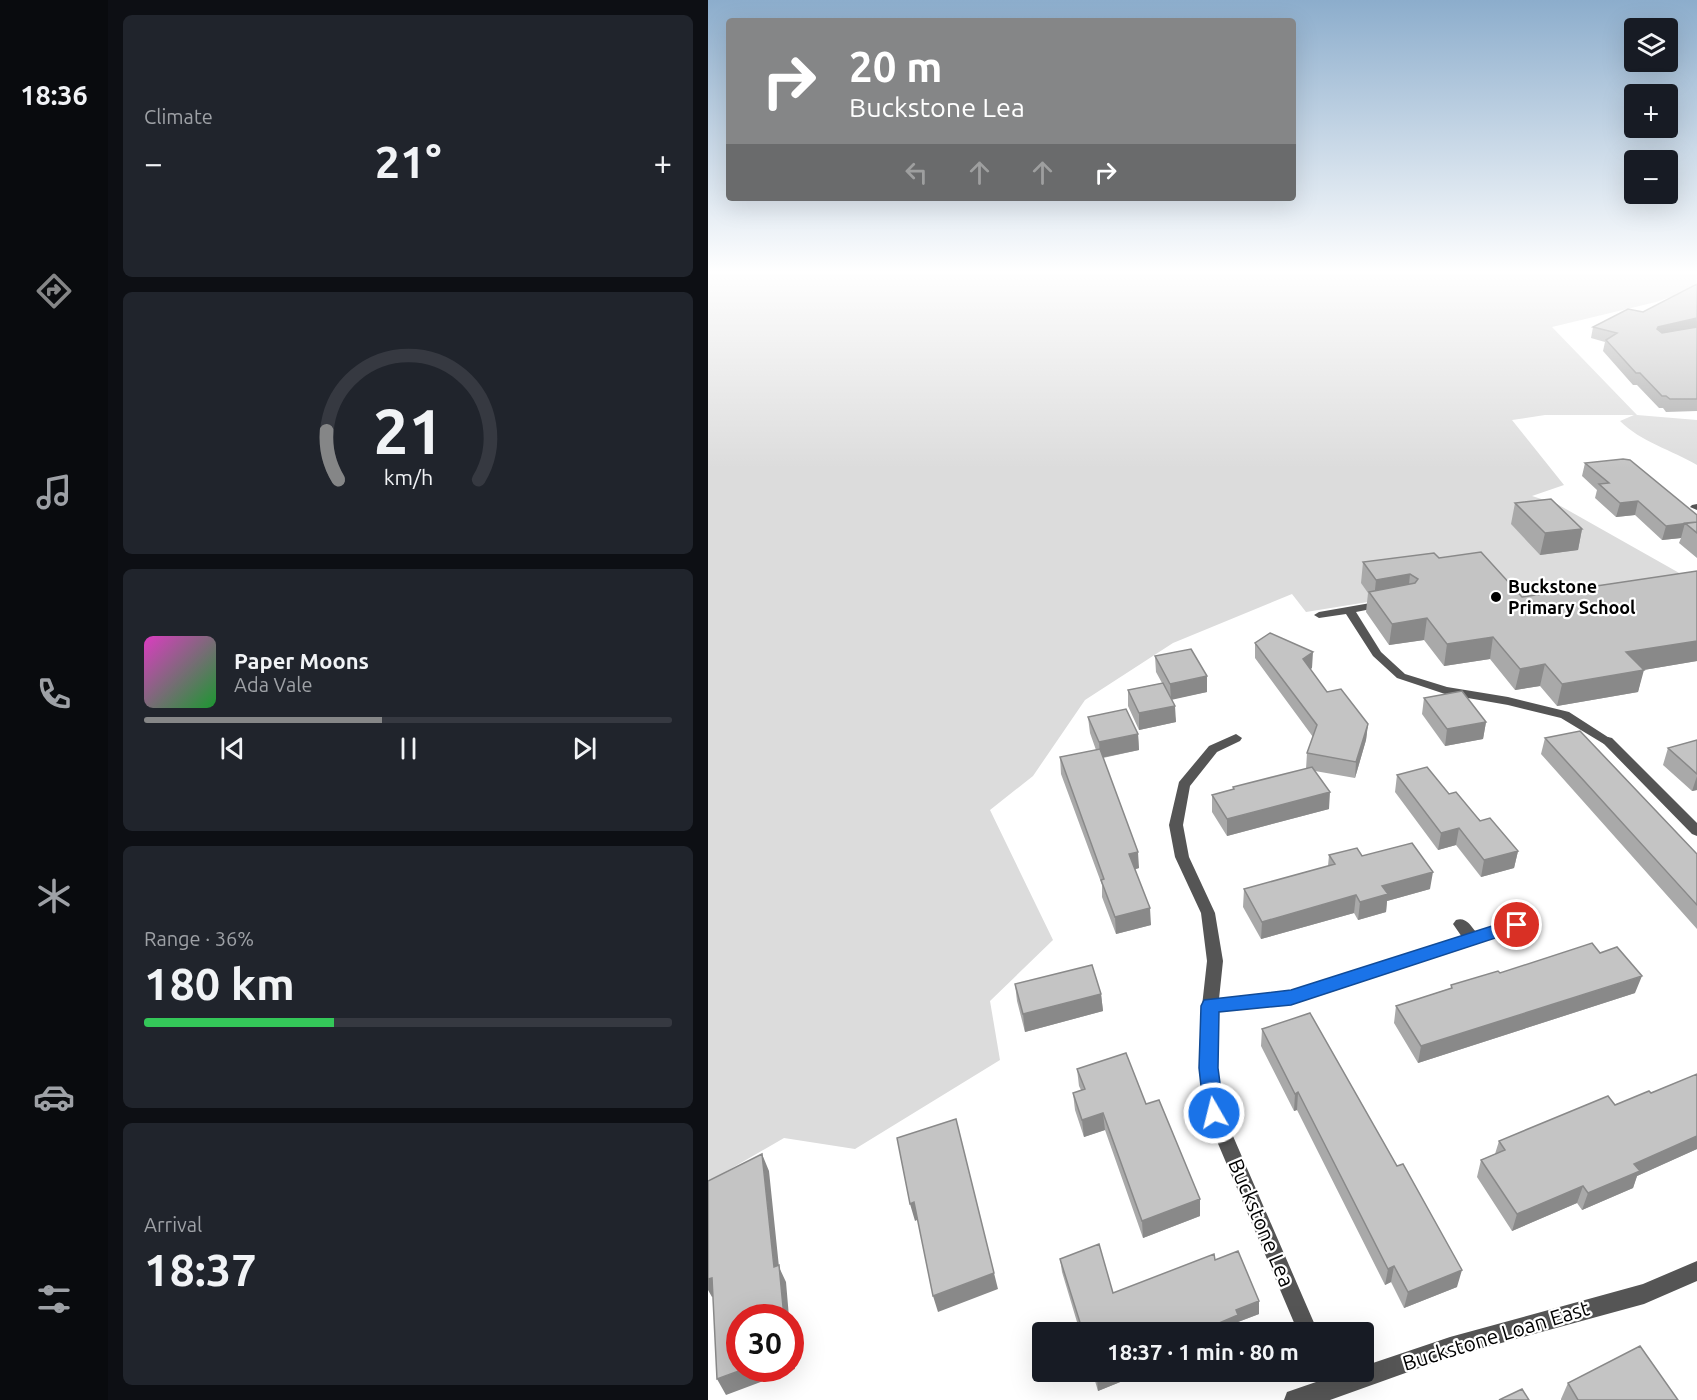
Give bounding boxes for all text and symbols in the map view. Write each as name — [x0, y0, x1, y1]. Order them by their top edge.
map controls — [1624, 18, 1678, 204]
button: layers — [1624, 18, 1678, 72]
icon: right — [750, 42, 828, 120]
text: 20 m — [849, 43, 943, 90]
text: 18:36 — [20, 80, 88, 110]
button: + — [1624, 84, 1678, 138]
text: Buckstone Lea — [849, 92, 1025, 122]
text: Climate — [144, 105, 213, 128]
text: 21° — [375, 136, 441, 187]
text: − — [144, 144, 163, 181]
text: + — [653, 144, 672, 181]
button: − — [1624, 150, 1678, 204]
icon: left — [900, 156, 933, 189]
icon: ahead — [963, 156, 996, 189]
icon: ahead — [1026, 156, 1059, 189]
icon: right — [1089, 156, 1122, 189]
icon: directions — [33, 270, 75, 312]
text: 21 — [373, 396, 443, 466]
text: km/h — [383, 465, 433, 489]
icon: music — [33, 471, 75, 513]
place label: Buckstone Primary School — [1508, 576, 1636, 617]
marker: Buckstone Primary School — [1489, 590, 1503, 604]
text: Paper Moons — [234, 648, 369, 673]
icon: phone — [33, 673, 75, 715]
text: Ada Vale — [234, 673, 312, 696]
icon: previous — [216, 732, 249, 765]
icon: pause — [392, 732, 425, 765]
icon: next — [568, 732, 601, 765]
icon: climate — [33, 875, 75, 917]
pin — [1491, 899, 1542, 950]
icon: arrive — [1500, 908, 1533, 941]
text: Range · 36% — [144, 927, 254, 950]
text: 180 km — [144, 958, 295, 1009]
icon: car — [33, 1076, 75, 1118]
position arrow — [1182, 1081, 1246, 1145]
street label: Buckstone Lea — [1224, 1155, 1300, 1290]
text: Arrival — [144, 1213, 202, 1236]
text: 18:37 — [144, 1244, 257, 1295]
icon: filters — [33, 1278, 75, 1320]
street label: Buckstone Loan East — [1399, 1295, 1592, 1375]
speed limit sign: 30 — [726, 1304, 804, 1382]
text: 18:37 · 1 min · 80 m — [1107, 1339, 1299, 1364]

